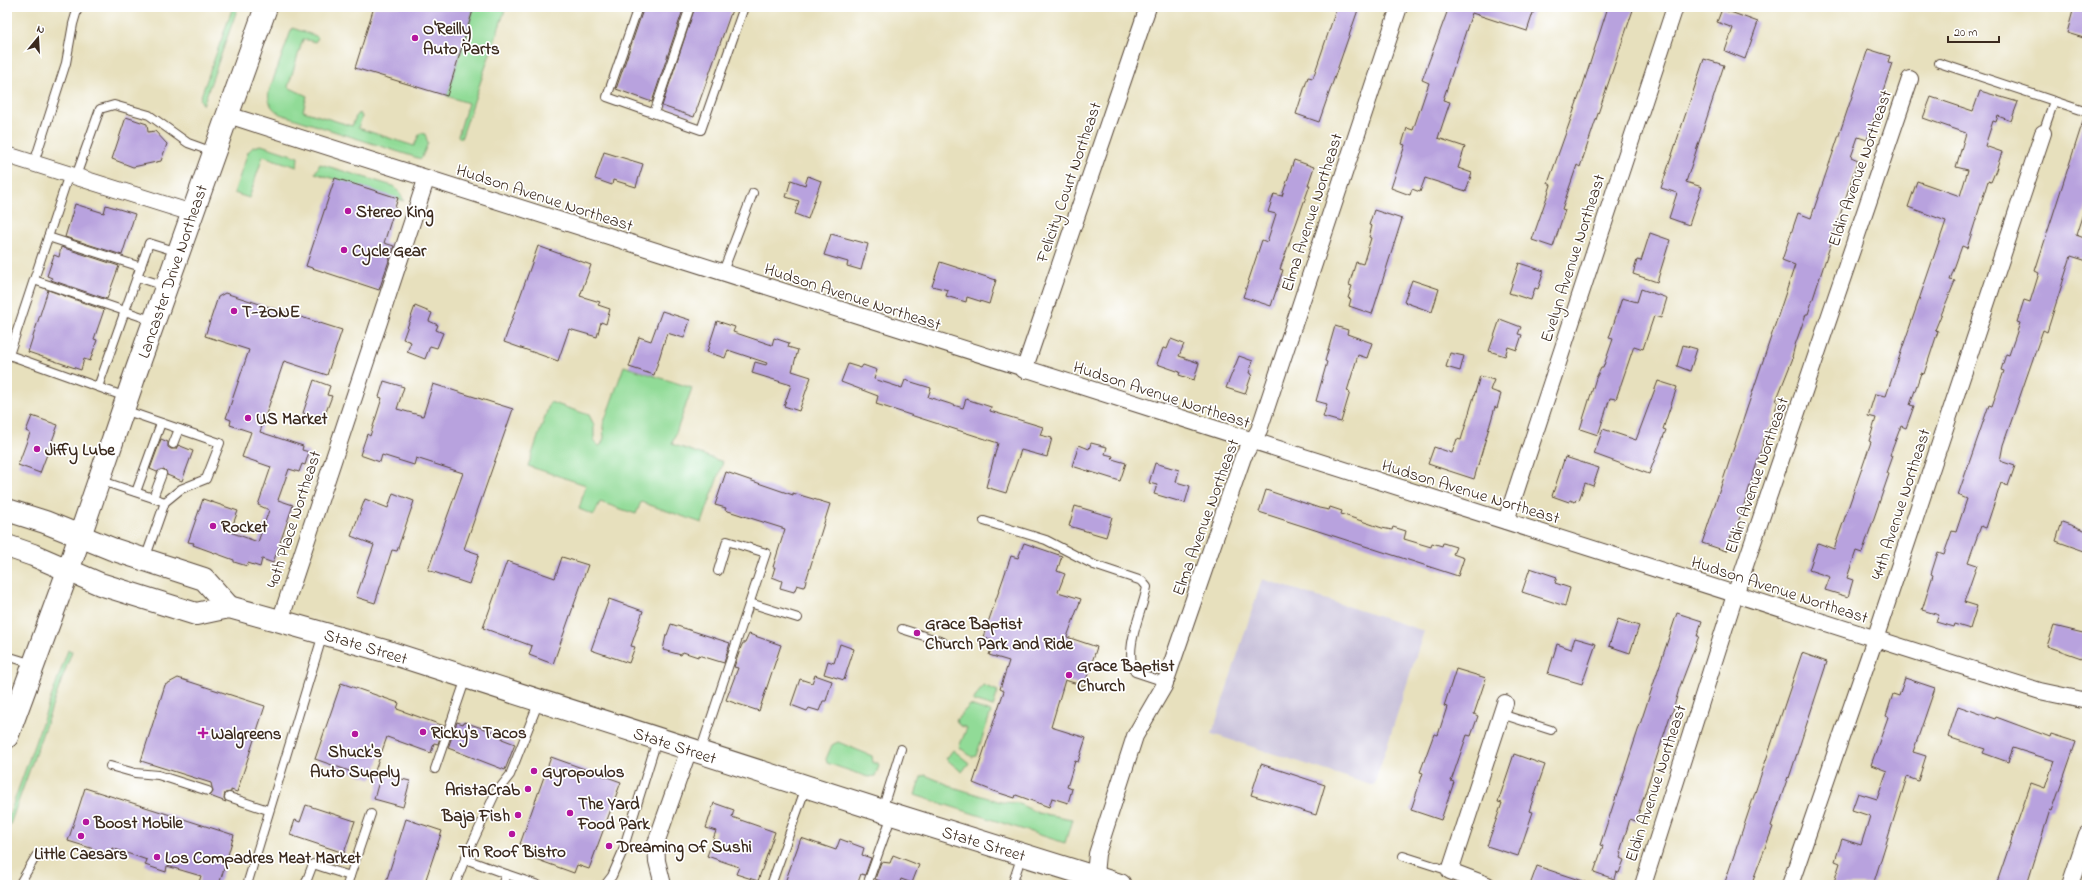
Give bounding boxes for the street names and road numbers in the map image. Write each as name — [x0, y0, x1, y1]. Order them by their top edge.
street label: Eldin Avenue Northeast — [1822, 87, 1899, 250]
street label: Felicity Court Northeast — [1030, 99, 1110, 267]
street label: Elma Avenue Northeast — [1275, 130, 1350, 295]
street label: Hudson Avenue Northeast — [453, 158, 637, 239]
street label: Evelyn Avenue Northeast — [1534, 171, 1613, 346]
street label: Lancaster Drive Northeast — [132, 181, 215, 362]
street label: Hudson Avenue Northeast — [761, 257, 945, 338]
street label: Hudson Avenue Northeast — [1070, 355, 1254, 436]
street label: Eldin Avenue Northeast — [1719, 394, 1796, 557]
street label: 44th Avenue Northeast — [1865, 425, 1938, 583]
street label: Elma Avenue Northeast — [1166, 435, 1247, 600]
street label: 40th Place Northeast — [260, 447, 329, 591]
street label: Hudson Avenue Northeast — [1379, 453, 1563, 531]
street label: Hudson Avenue Northeast — [1688, 550, 1872, 631]
street label: State Street — [321, 623, 411, 672]
street label: Eldin Avenue Northeast — [1619, 701, 1694, 865]
street label: State Street — [630, 721, 720, 772]
street label: State Street — [939, 820, 1029, 869]

